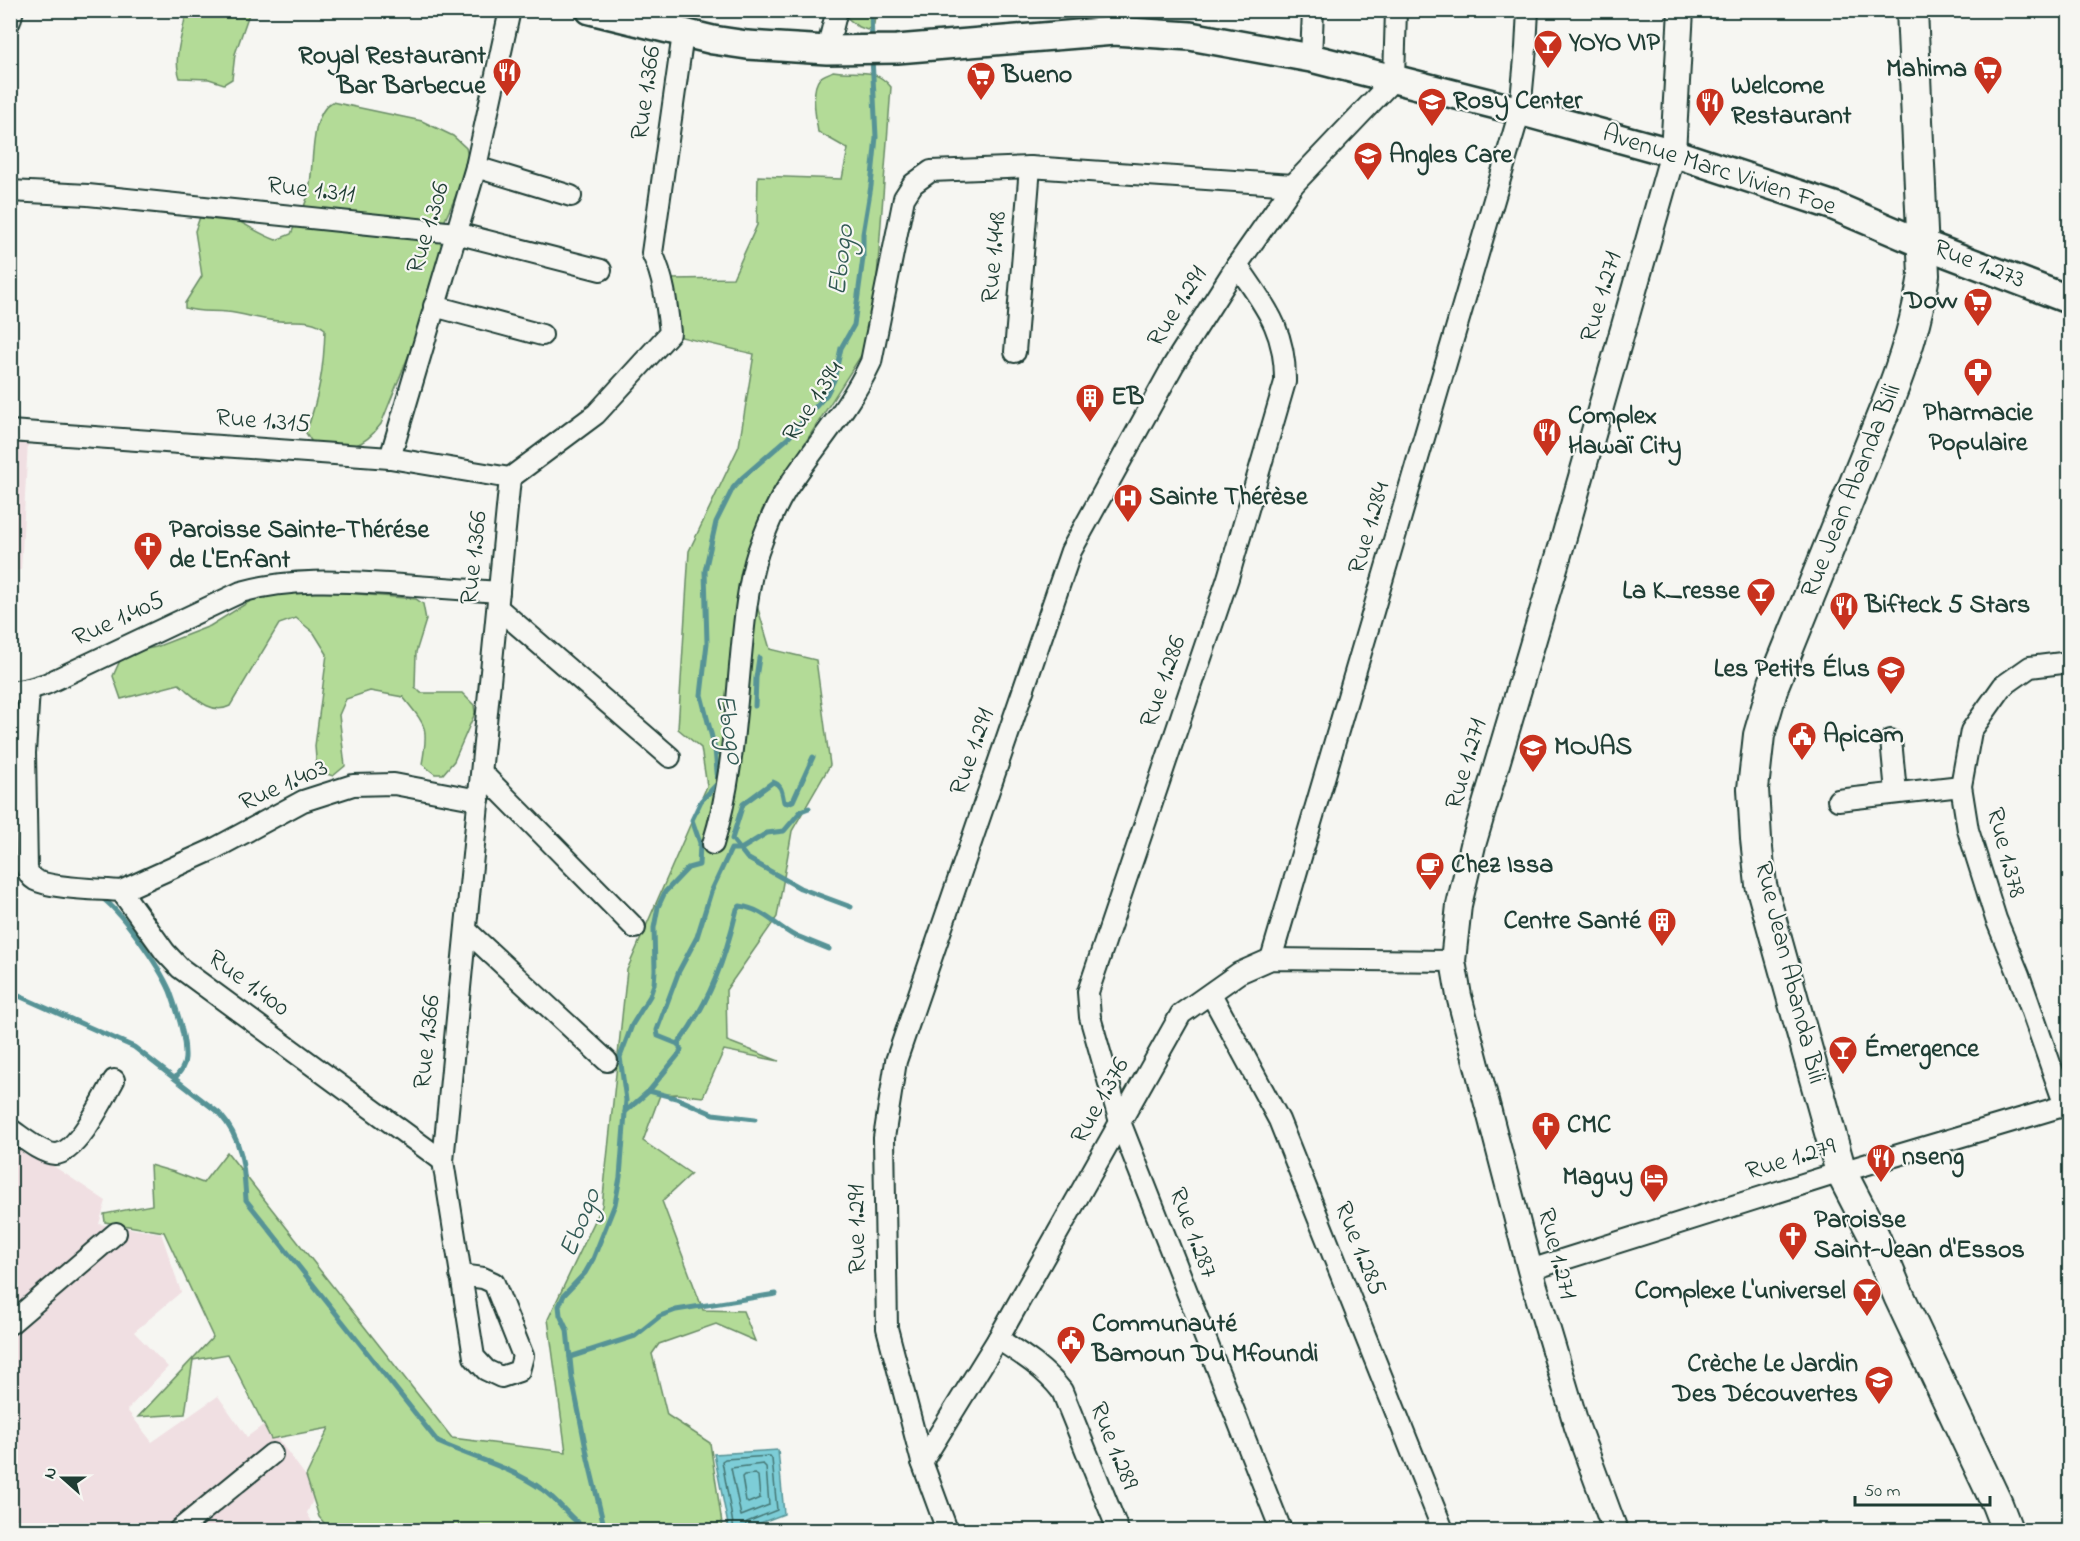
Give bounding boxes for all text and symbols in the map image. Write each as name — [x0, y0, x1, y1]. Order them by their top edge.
place label: YOYO VIP — [1568, 25, 1660, 63]
bar icon: YOYO VIP — [1532, 28, 1564, 70]
place label: Royal Restaurant Bar Barbecue — [298, 38, 487, 106]
street label: Rue 1.366 — [622, 44, 672, 142]
place label: Mahima — [1886, 51, 1967, 89]
supermarket icon: Mahima — [1972, 54, 2004, 96]
restaurant icon: Royal Restaurant Bar Barbecue — [491, 56, 523, 98]
place label: Bueno — [1001, 57, 1072, 95]
supermarket icon: Bueno — [965, 60, 997, 102]
place label: Welcome Restaurant — [1731, 68, 1852, 136]
place label: Rosy Center — [1453, 83, 1583, 121]
school or university icon: Rosy Center — [1416, 86, 1448, 128]
restaurant icon: Welcome Restaurant — [1694, 86, 1726, 128]
street label: Avenue Marc Vivien Foe — [1597, 115, 1841, 227]
place label: Angles Care — [1389, 137, 1514, 176]
school or university icon: Angles Care — [1352, 140, 1384, 182]
street label: Rue 1.311 — [265, 167, 357, 215]
street label: Rue 1.306 — [397, 177, 461, 279]
street label: Rue 1.448 — [972, 209, 1018, 305]
water label: Ebogo — [818, 222, 867, 298]
street label: Rue 1.273 — [1928, 230, 2030, 300]
street label: Rue 1.271 — [1571, 247, 1633, 347]
street label: Rue 1.291 — [1138, 259, 1218, 355]
place label: Dovv — [1903, 283, 1958, 321]
supermarket icon: Dovv — [1962, 286, 1994, 328]
street label: Rue 1.394 — [774, 354, 855, 450]
pharmacy icon: Pharmacie Populaire — [1962, 356, 1994, 398]
street label: Rue Jean Abanda Bili — [1792, 378, 1912, 604]
place label: EB — [1111, 379, 1145, 417]
building icon: EB — [1074, 382, 1106, 424]
place label: Pharmacie Populaire — [1923, 395, 2034, 463]
place label: Complex Hawaï City — [1568, 398, 1682, 466]
street label: Rue 1.315 — [214, 400, 312, 444]
restaurant icon: Complex Hawaï City — [1531, 416, 1563, 458]
street label: Rue 1.284 — [1339, 477, 1401, 579]
place label: Sainte Thérèse — [1149, 479, 1309, 517]
hospital icon: Sainte Thérèse — [1112, 482, 1144, 524]
street label: Rue 1.366 — [451, 509, 499, 607]
place label: Paroisse Sainte-Thérése de L'Enfant — [169, 512, 431, 580]
church icon: Paroisse Sainte-Thérése de L'Enfant — [132, 530, 164, 572]
place label: La K_resse — [1622, 573, 1741, 611]
bar icon: La K_resse — [1745, 576, 1777, 618]
street label: Rue 1.405 — [67, 582, 171, 658]
place label: Bifteck 5 Stars — [1864, 587, 2030, 625]
restaurant icon: Bifteck 5 Stars — [1828, 590, 1860, 632]
street label: Rue 1.286 — [1131, 631, 1197, 733]
place label: Les Petits Élus — [1714, 651, 1870, 689]
school or university icon: Les Petits Élus — [1875, 654, 1907, 696]
water label: Ebogo — [703, 691, 755, 768]
street label: Rue 1.291 — [940, 703, 1006, 801]
street label: Rue 1.271 — [1436, 714, 1498, 814]
place label: Apicam — [1823, 717, 1904, 755]
public building icon: Apicam — [1786, 720, 1818, 762]
place label: MOJAS — [1554, 729, 1633, 767]
school or university icon: MOJAS — [1517, 732, 1549, 774]
street label: Rue 1.403 — [234, 750, 334, 822]
street label: Rue 1.378 — [1975, 804, 2035, 903]
place label: Chez Issa — [1451, 847, 1553, 885]
cafe icon: Chez Issa — [1414, 850, 1446, 892]
street label: Rue Jean Abanda Bili — [1743, 858, 1835, 1088]
place label: Centre Santé — [1503, 903, 1642, 941]
building icon: Centre Santé — [1646, 906, 1678, 948]
street label: Rue 1.400 — [199, 941, 297, 1027]
street label: Rue 1.366 — [404, 993, 452, 1091]
place label: Émergence — [1864, 1031, 1980, 1070]
bar icon: Émergence — [1827, 1034, 1859, 1076]
street label: Rue 1.376 — [1062, 1051, 1140, 1151]
place label: CMC — [1567, 1107, 1611, 1145]
church icon: CMC — [1530, 1110, 1562, 1152]
street label: Rue 1.279 — [1741, 1128, 1841, 1192]
place label: nseng — [1902, 1139, 1965, 1178]
restaurant icon: nseng — [1865, 1142, 1897, 1184]
place label: Maguy — [1562, 1159, 1633, 1198]
hotel icon: Maguy — [1638, 1162, 1670, 1204]
water label: Ebogo — [550, 1182, 614, 1264]
street label: Rue 1.287 — [1157, 1182, 1227, 1284]
street label: Rue 1.291 — [838, 1184, 878, 1274]
street label: Rue 1.285 — [1323, 1196, 1395, 1302]
place label: Paroisse Saint-Jean d'Essos — [1814, 1202, 2025, 1270]
street label: Rue 1.271 — [1526, 1204, 1586, 1304]
church icon: Paroisse Saint-Jean d'Essos — [1777, 1220, 1809, 1262]
place label: Complexe L'universel — [1634, 1273, 1846, 1311]
bar icon: Complexe L'universel — [1851, 1276, 1883, 1318]
place label: Communauté Bamoun Du Mfoundi — [1091, 1306, 1318, 1374]
public building icon: Communauté Bamoun Du Mfoundi — [1055, 1324, 1087, 1366]
place label: Crèche Le Jardin Des Découvertes — [1672, 1346, 1858, 1414]
school or university icon: Crèche Le Jardin Des Découvertes — [1863, 1364, 1895, 1406]
street label: Rue 1.289 — [1078, 1397, 1148, 1496]
north arrow — [33, 1448, 93, 1508]
text: N — [38, 1464, 64, 1483]
scale bar — [1855, 1469, 1990, 1507]
text: 50 m — [1864, 1479, 1901, 1505]

